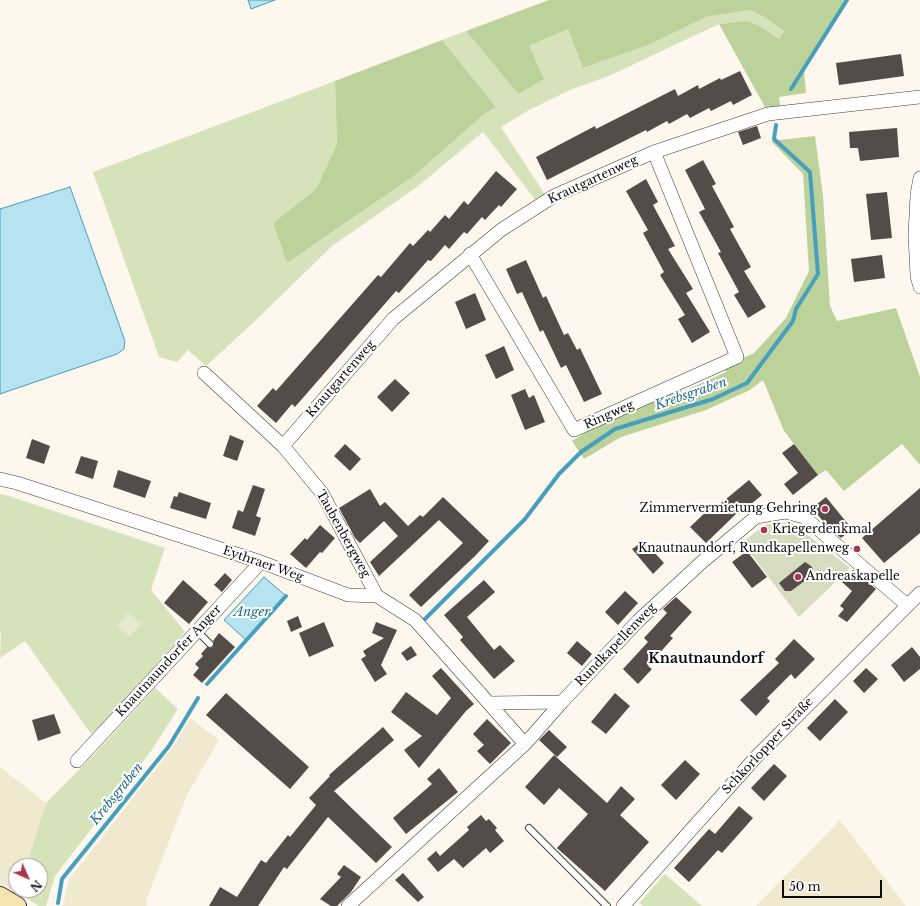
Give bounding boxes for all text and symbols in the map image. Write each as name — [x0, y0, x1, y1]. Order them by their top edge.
street label: Krautgartenweg — [546, 153, 640, 207]
street label: Krautgartenweg — [304, 338, 378, 420]
water label: Krebsgraben — [653, 374, 729, 414]
street label: Ringweg — [582, 398, 636, 432]
street label: Taubenbergweg — [313, 488, 373, 580]
place label: Zimmervermietung Gehring — [639, 502, 817, 516]
marker: Zimmervermietung Gehring — [820, 504, 830, 514]
place label: Kriegerdenkmal — [772, 523, 872, 537]
marker: Kriegerdenkmal — [759, 525, 769, 535]
place label: Knautnaundorf, Rundkapellenweg — [638, 542, 849, 556]
street label: Eythraer Weg — [221, 543, 305, 585]
marker: Knautnaundorf, Rundkapellenweg — [852, 544, 862, 554]
place label: Andreaskapelle — [806, 570, 900, 584]
marker: Andreaskapelle — [793, 572, 803, 582]
street label: Rundkapellenweg — [573, 601, 659, 689]
street label: Knautnaundorfer Anger — [113, 602, 225, 720]
water label: Anger — [234, 604, 270, 620]
district label: Knautnaundorf — [648, 651, 764, 667]
street label: Schkorlopper Straße — [720, 695, 816, 797]
water label: Krebsgraben — [87, 760, 147, 828]
north arrow — [8, 858, 48, 898]
scale bar — [784, 872, 884, 898]
text: N — [27, 877, 44, 894]
text: 50 m — [789, 879, 821, 894]

